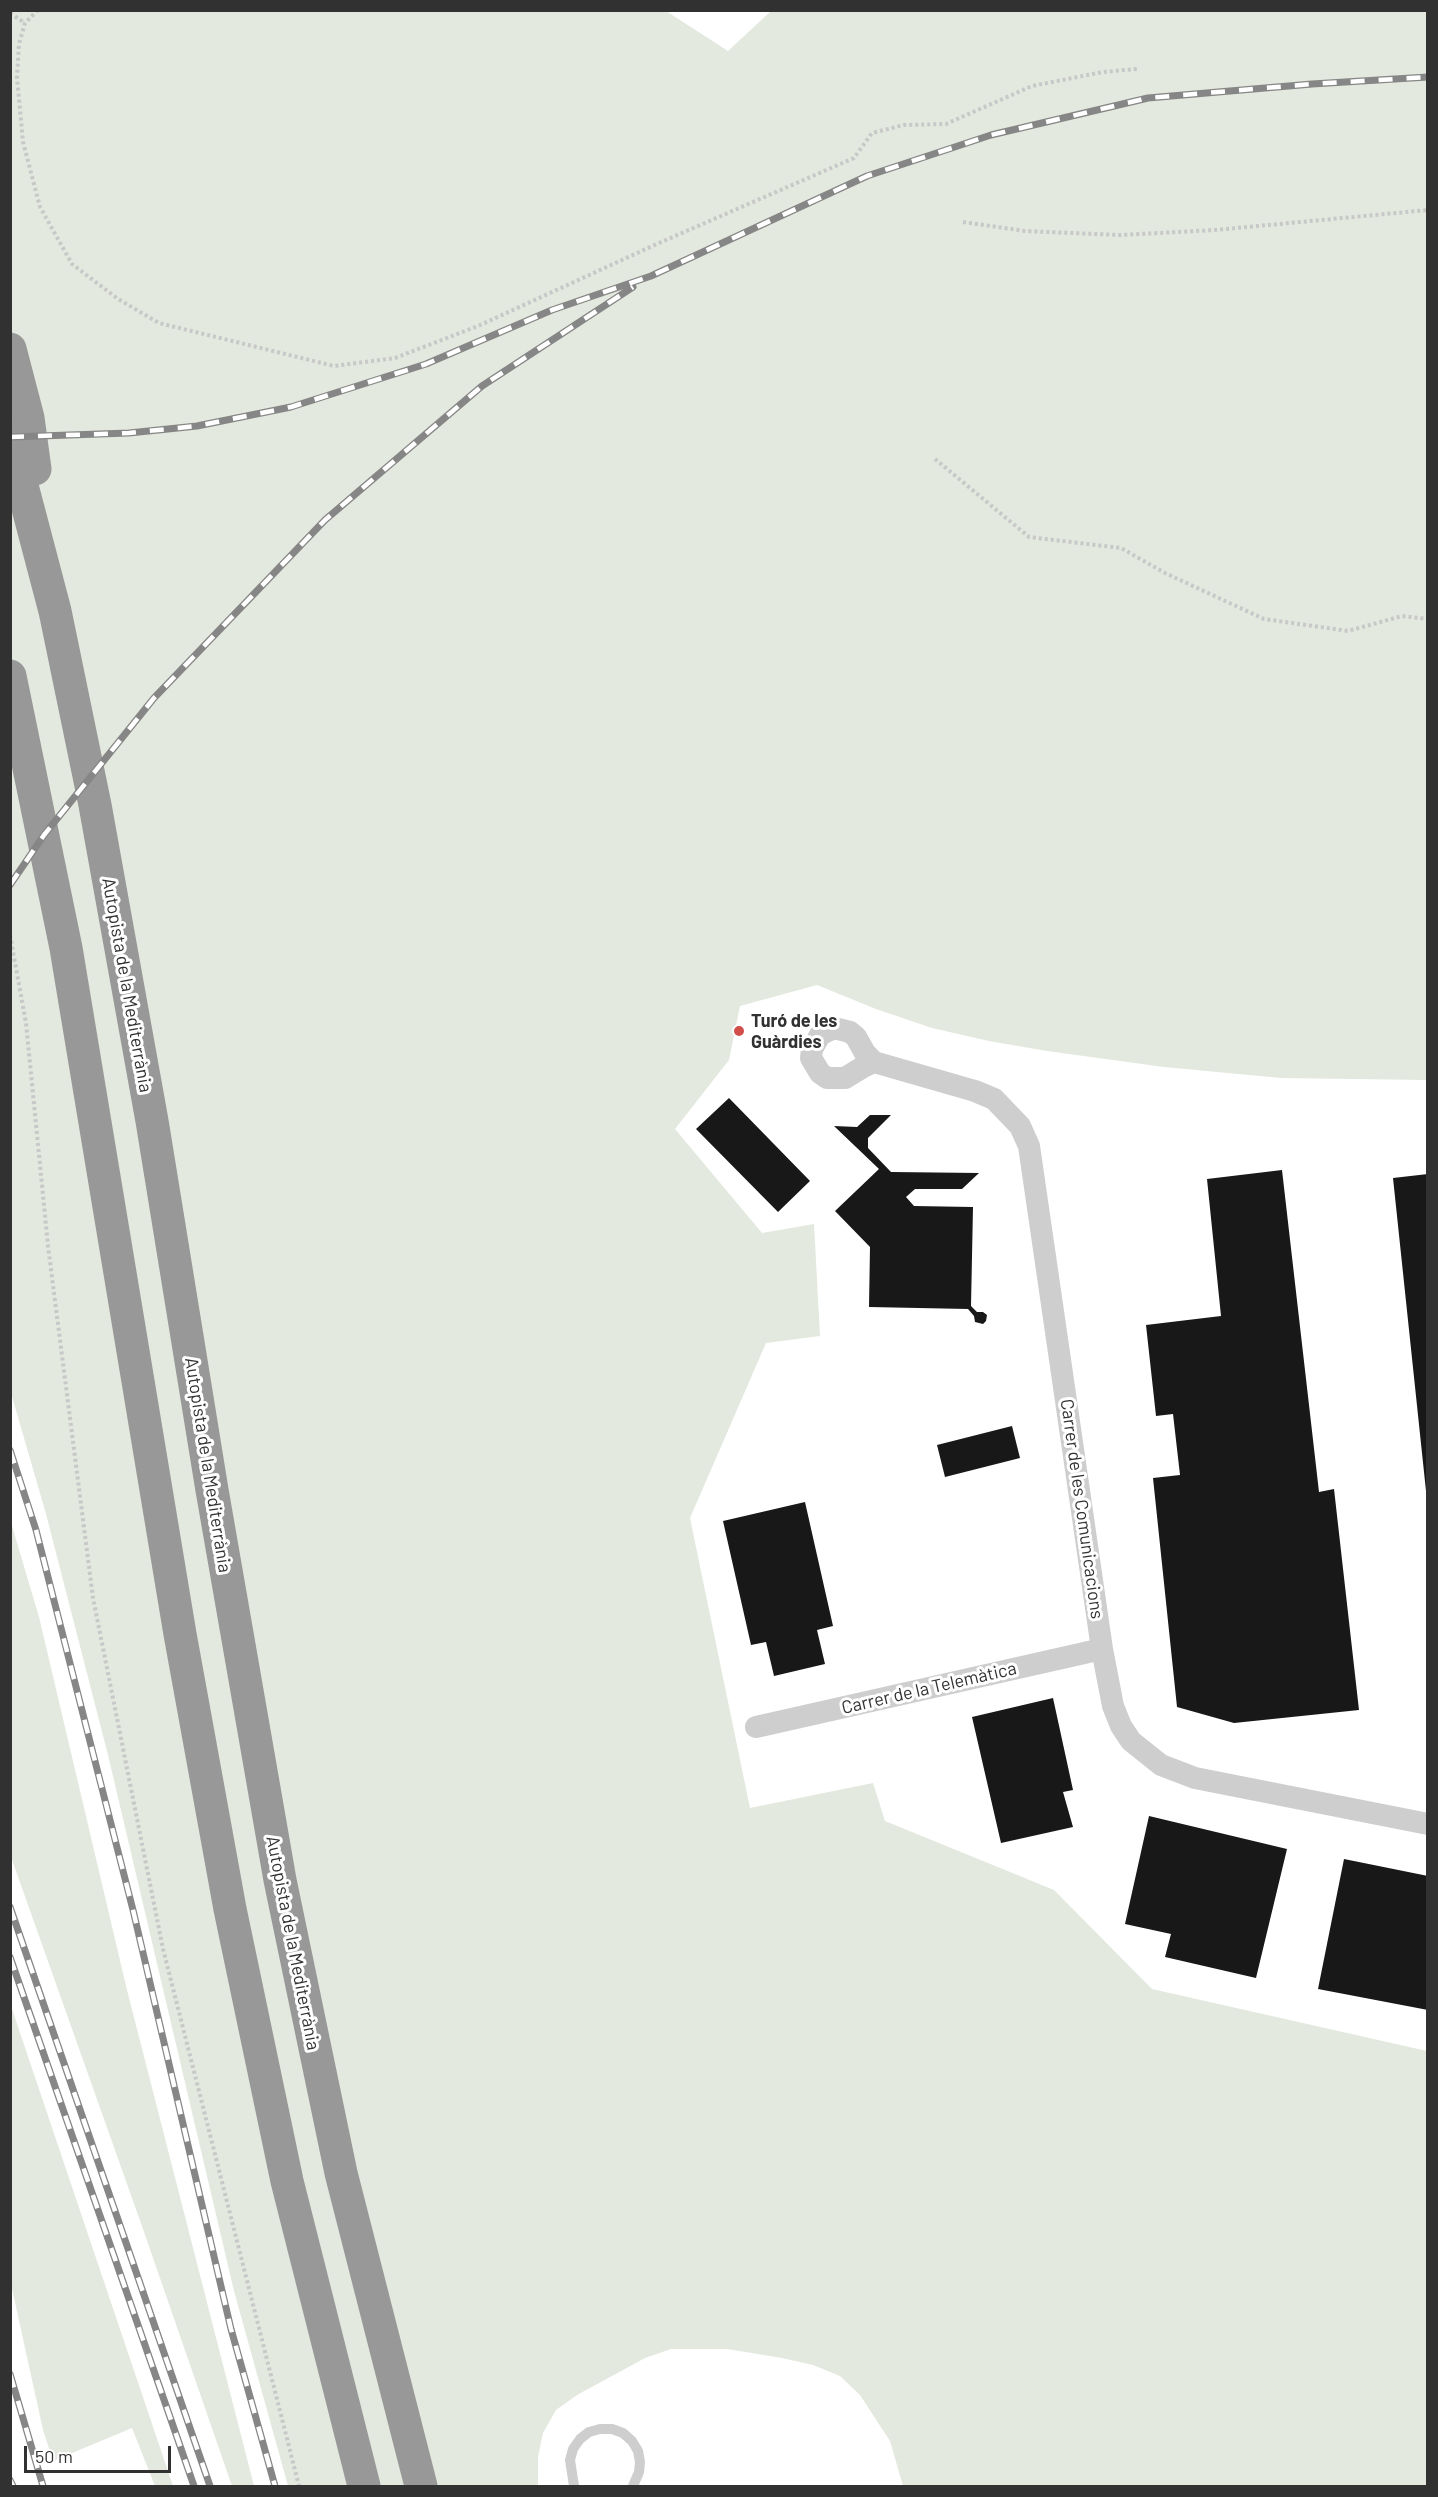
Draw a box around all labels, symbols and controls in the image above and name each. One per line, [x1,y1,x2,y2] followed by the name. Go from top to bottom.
[97,876,157,1094] street label: Autopista de la Mediterrània
[751,1010,837,1052] place label: Turó de les Guàrdies
[732,1024,746,1038] marker: Turó de les Guàrdies
[180,1356,236,1574] street label: Autopista de la Mediterrània
[1056,1398,1108,1620] street label: Carrer de les Comunicacions
[839,1657,1019,1719] street label: Carrer de la Telemàtica
[262,1834,324,2052] street label: Autopista de la Mediterrània
[27,2434,174,2472] scale bar
[35,2445,73,2467] text: 50 m

